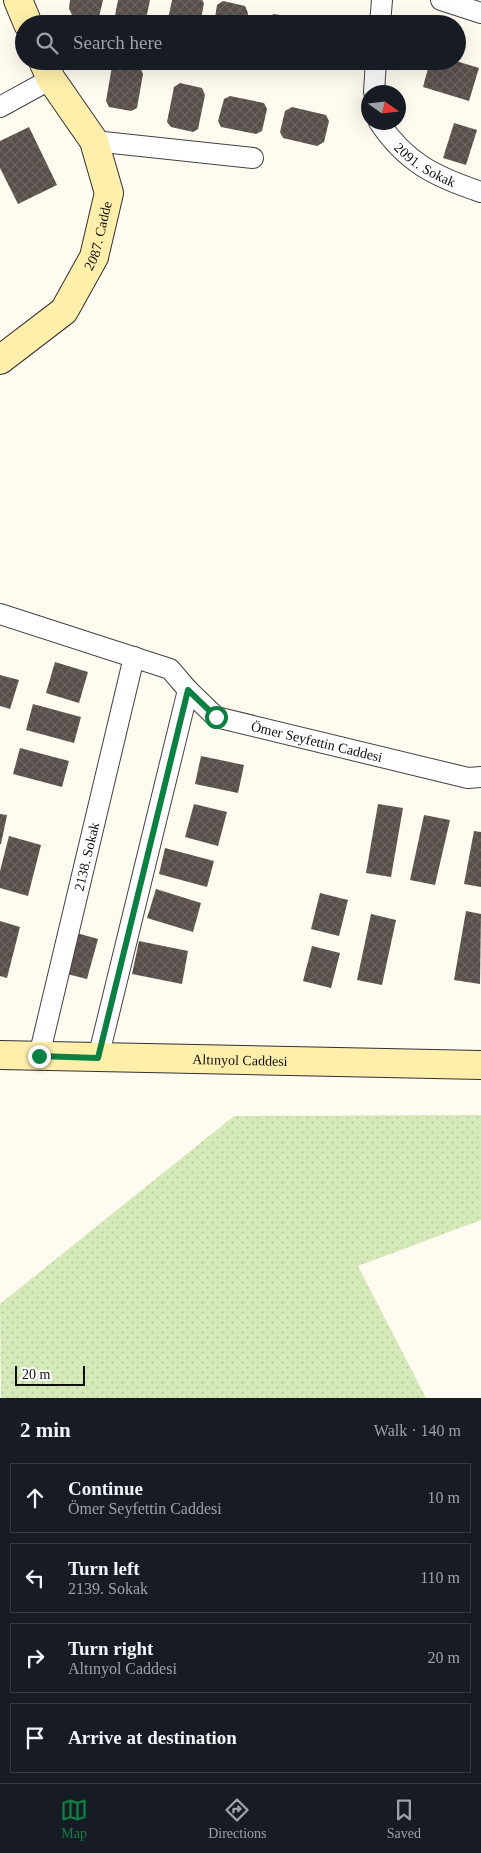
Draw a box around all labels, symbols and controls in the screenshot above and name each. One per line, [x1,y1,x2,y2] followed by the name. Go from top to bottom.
[15,15,466,70] search box
[33,29,61,57] icon: search
[73,32,162,53] text: Search here
[361,85,406,130] north arrow
[391,140,458,190] street label: 2091. Sokak
[81,200,115,273] street label: 2087. Cadde
[205,706,228,729] route start
[250,718,384,765] street label: Ömer Seyfettin Caddesi
[72,821,102,892] street label: 2138. Sokak
[28,1045,51,1068] route end
[192,1052,288,1069] street label: Altınyol Caddesi
[15,1363,85,1386] scale bar
[22,1367,50,1382] text: 20 m
[20,1418,71,1442] text: 2 min
[374,1422,461,1439] text: Walk · 140 m
[68,1478,143,1499] text: Continue
[21,1484,49,1512] icon: ahead
[428,1489,460,1506] text: 10 m
[68,1500,222,1517] text: Ömer Seyfettin Caddesi
[68,1558,140,1579] text: Turn left
[21,1564,49,1592] icon: left
[420,1569,460,1586] text: 110 m
[68,1580,148,1597] text: 2139. Sokak
[68,1638,153,1659] text: Turn right
[21,1644,49,1672] icon: right
[428,1649,460,1666] text: 20 m
[68,1660,177,1677] text: Altınyol Caddesi
[21,1724,49,1752] icon: arrive
[68,1727,237,1748] text: Arrive at destination
[60,1796,88,1842] tab: Map
[208,1796,267,1842] tab: Directions
[387,1796,421,1842] tab: Saved

